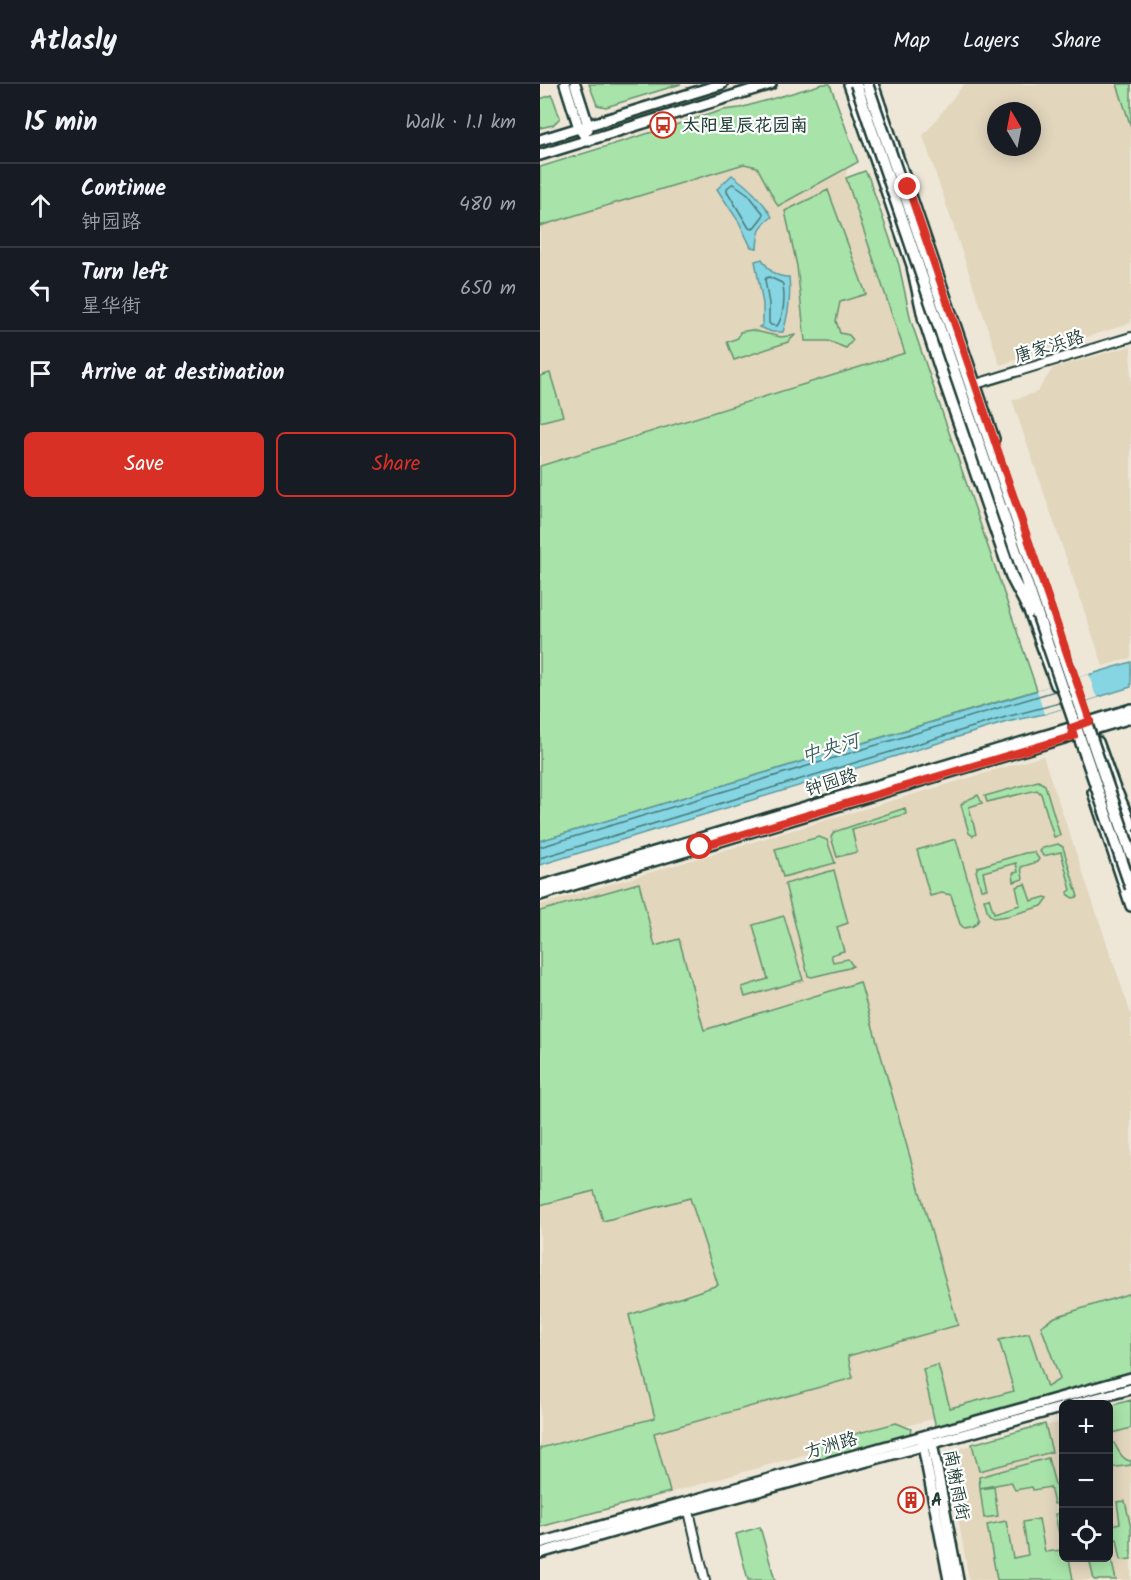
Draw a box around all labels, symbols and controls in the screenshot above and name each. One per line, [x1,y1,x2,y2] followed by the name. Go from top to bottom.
[30,19,117,64] text: Atlasly
[893,25,930,58] text: Map
[963,25,1019,58] text: Layers
[1052,25,1101,58] text: Share
[24,102,97,144] text: 15 min
[987,102,1041,156] north arrow
[405,107,516,139] text: Walk · 1.1 km
[648,110,678,140] bus stop icon: 太阳星辰花园南
[682,112,808,141] place label: 太阳星辰花园南
[81,172,166,207] text: Continue
[894,173,920,199] route end
[24,189,57,222] icon: ahead
[459,189,516,221] text: 480 m
[81,207,141,239] text: 钟园路
[81,256,168,291] text: Turn left
[24,273,57,306] icon: left
[460,273,516,305] text: 650 m
[81,291,141,323] text: 星华街
[1011,323,1088,372] street label: 唐家浜路
[81,356,284,391] text: Arrive at destination
[24,357,57,390] icon: arrive
[24,432,264,497] button: Save
[276,432,516,497] button: Share
[797,725,867,774] water label: 中央河
[801,762,861,805] street label: 钟园路
[686,833,712,859] route start
[1059,1400,1113,1562] map controls
[1059,1400,1113,1454] button: +
[801,1425,861,1468] street label: 方洲路
[934,1447,977,1523] street label: 南榭雨街
[1059,1454,1113,1508] button: −
[896,1485,926,1515] building icon: A
[931,1487,942,1516] place label: A
[1059,1508,1113,1562] button: locate

